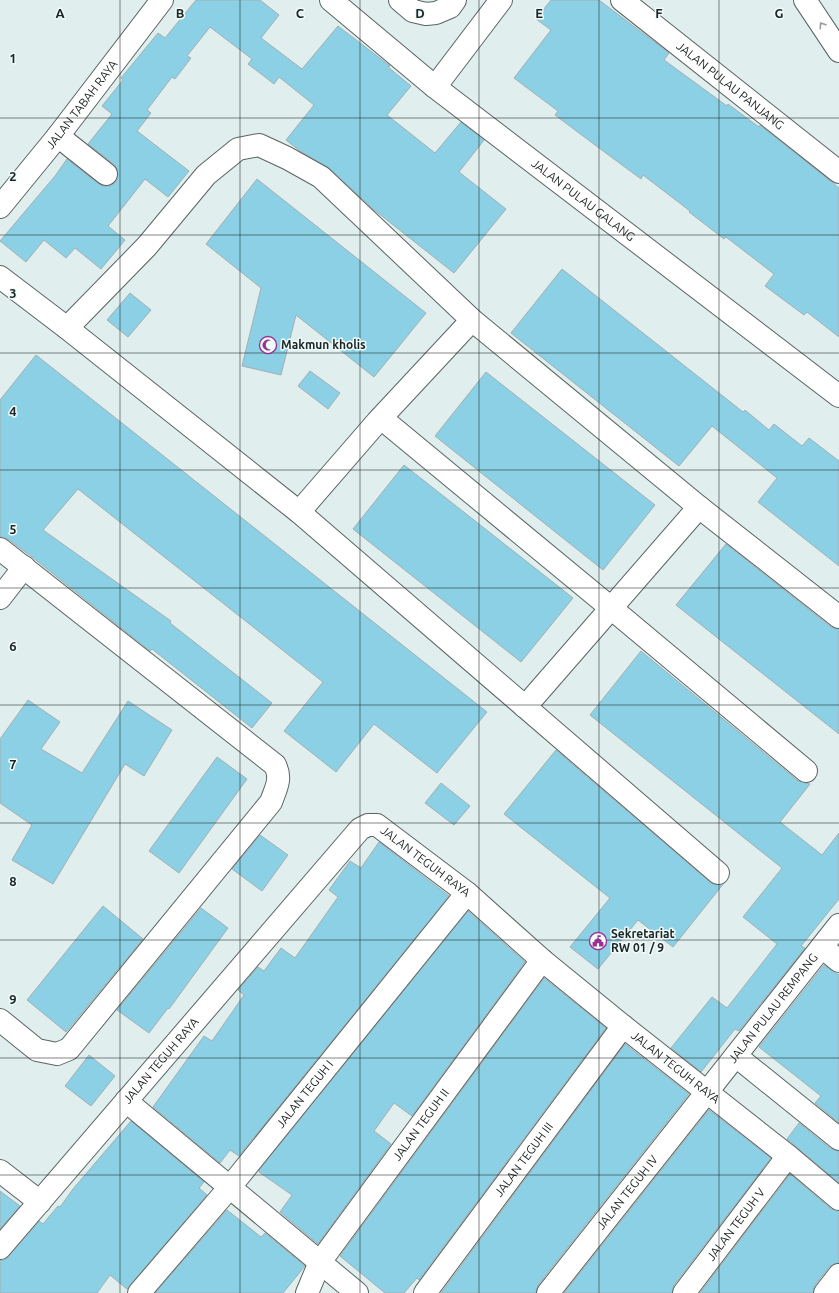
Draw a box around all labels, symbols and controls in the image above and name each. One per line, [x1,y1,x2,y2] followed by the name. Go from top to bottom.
[55,6,65,20] text: A
[176,6,185,20] text: B
[296,6,305,20] text: C
[415,6,425,20] text: D
[535,6,543,20] text: E
[655,6,663,20] text: F
[775,6,784,20] text: G
[819,22,827,29] one-way arrow
[674,39,787,132] street label: JALAN PULAU PANJANG
[9,51,17,65] text: 1
[43,57,120,151] street label: JALAN TABAH RAYA
[529,156,638,243] street label: JALAN PULAU GALANG
[9,169,17,183] text: 2
[9,286,17,300] text: 3
[258,335,278,355] mosque icon: Makmun kholis
[281,338,366,351] place label: Makmun kholis
[9,404,17,418] text: 4
[9,522,17,536] text: 5
[9,639,17,653] text: 6
[9,757,17,771] text: 7
[378,823,473,899] street label: JALAN TEGUH RAYA
[9,874,17,888] text: 8
[611,927,675,954] place label: Sekretariat RW 01 / 9
[588,931,608,951] public building icon: Sekretariat RW 01 / 9
[726,951,820,1065] street label: JALAN PULAU REMPANG
[9,992,17,1006] text: 9
[120,1015,201,1106] street label: JALAN TEGUH RAYA
[629,1028,723,1106] street label: JALAN TEGUH RAYA
[273,1057,336,1130] street label: JALAN TEGUH I
[390,1086,451,1163] street label: JALAN TEGUH II
[492,1120,555,1199] street label: JALAN TEGUH III
[594,1152,660,1232] street label: JALAN TEGUH IV
[704,1185,767,1263] street label: JALAN TEGUH V

